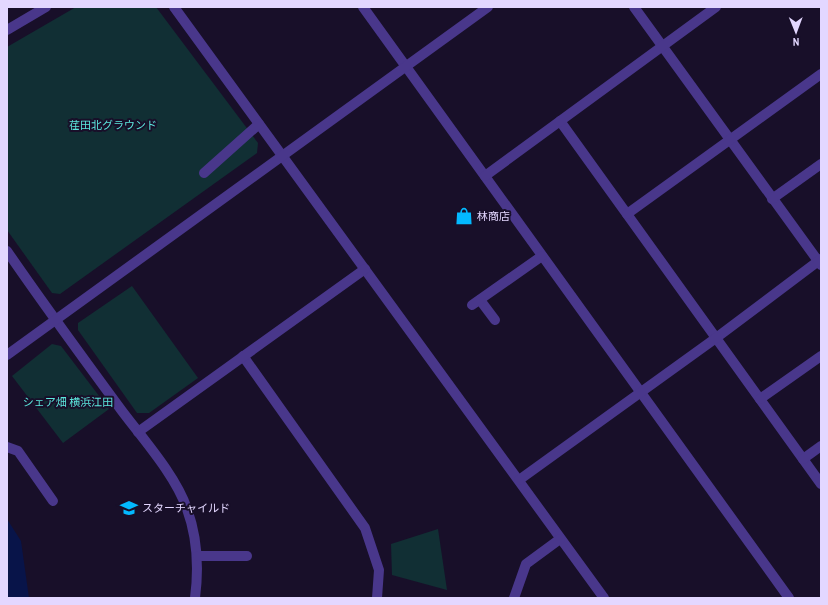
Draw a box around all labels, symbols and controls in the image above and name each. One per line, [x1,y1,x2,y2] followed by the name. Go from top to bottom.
[776,12,816,52] north arrow
[793,35,800,49] text: N
[69,118,157,132] park label: 荏田北グラウンド
[454,206,474,226] shop icon: 林商店
[477,209,510,223] place label: 林商店
[23,395,113,409] park label: シェア畑 横浜江田
[119,498,139,518] school or university icon: スターチャイルド
[142,501,230,515] place label: スターチャイルド

